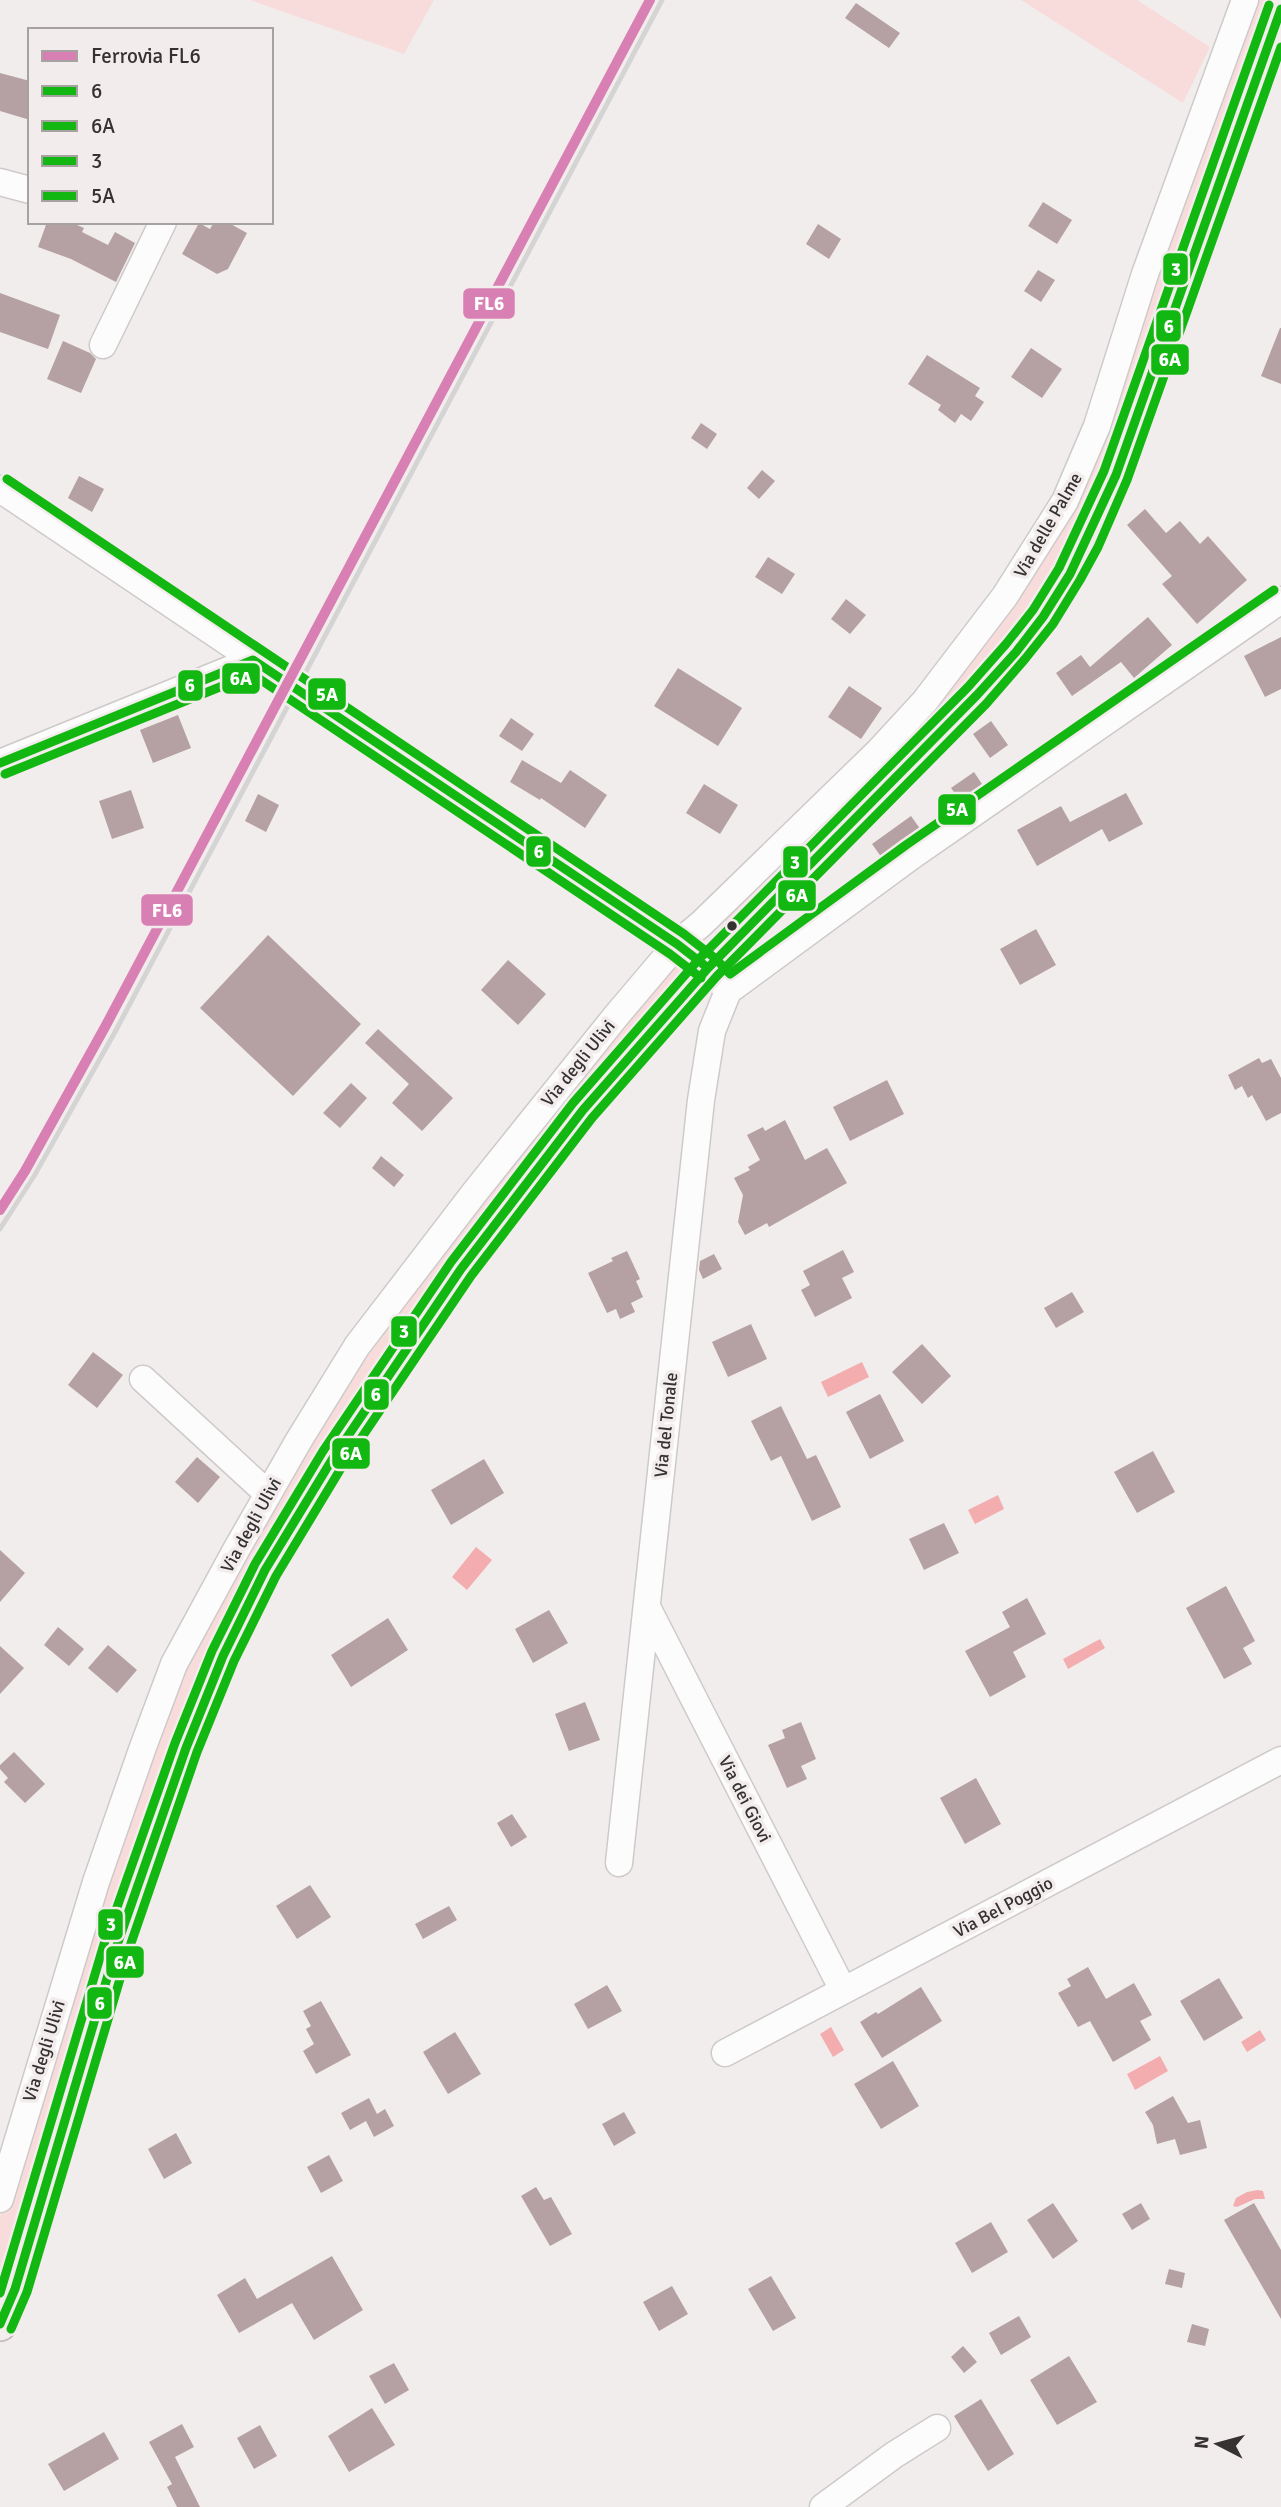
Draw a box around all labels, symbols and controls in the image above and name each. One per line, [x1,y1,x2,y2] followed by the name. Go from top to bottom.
[28,28,273,224] legend
[91,43,201,69] text: Ferrovia FL6
[91,78,102,104] text: 6
[91,113,115,139] text: 6A
[91,148,102,174] text: 3
[91,183,115,209] text: 5A
[1162,252,1189,286] line badge: 3
[1171,258,1181,282] text: 3
[462,287,516,320] line badge: FL6
[474,292,504,316] text: FL6
[1155,309,1182,343] line badge: 6
[1164,315,1174,339] text: 6
[1150,343,1190,376] line badge: 6A
[1159,348,1181,372] text: 6A
[1009,469,1087,581] street label: Via delle Palme
[221,662,261,695] line badge: 6A
[230,667,252,691] text: 6A
[177,669,204,702] line badge: 6
[185,674,195,698] text: 6
[307,677,347,711] line badge: 5A
[316,683,338,707] text: 5A
[937,793,977,826] line badge: 5A
[946,798,968,822] text: 5A
[525,835,552,868] line badge: 6
[534,840,544,864] text: 6
[782,845,809,879] line badge: 3
[790,851,800,875] text: 3
[777,879,817,912] line badge: 6A
[786,884,808,908] text: 6A
[140,893,194,927] line badge: FL6
[152,899,182,923] text: FL6
[725,919,739,933] unlabelled marker
[536,1015,620,1111] street label: Via degli Ulivi
[390,1315,418,1348] line badge: 3
[399,1320,409,1344] text: 3
[650,1371,682,1479] street label: Via del Tonale
[363,1378,390,1411] line badge: 6
[371,1383,381,1407] text: 6
[331,1437,371,1470] line badge: 6A
[340,1442,362,1466] text: 6A
[216,1474,286,1576] street label: Via degli Ulivi
[714,1752,776,1846] street label: Via dei Giovi
[949,1872,1057,1942] street label: Via Bel Poggio
[97,1908,124,1941] line badge: 3
[106,1913,116,1937] text: 3
[105,1945,145,1979] line badge: 6A
[114,1951,136,1975] text: 6A
[86,1986,113,2020] line badge: 6
[95,1992,105,2016] text: 6
[18,1997,70,2105] street label: Via degli Ulivi
[1183,2409,1253,2479] north arrow
[1189,2435,1215,2450] text: N

